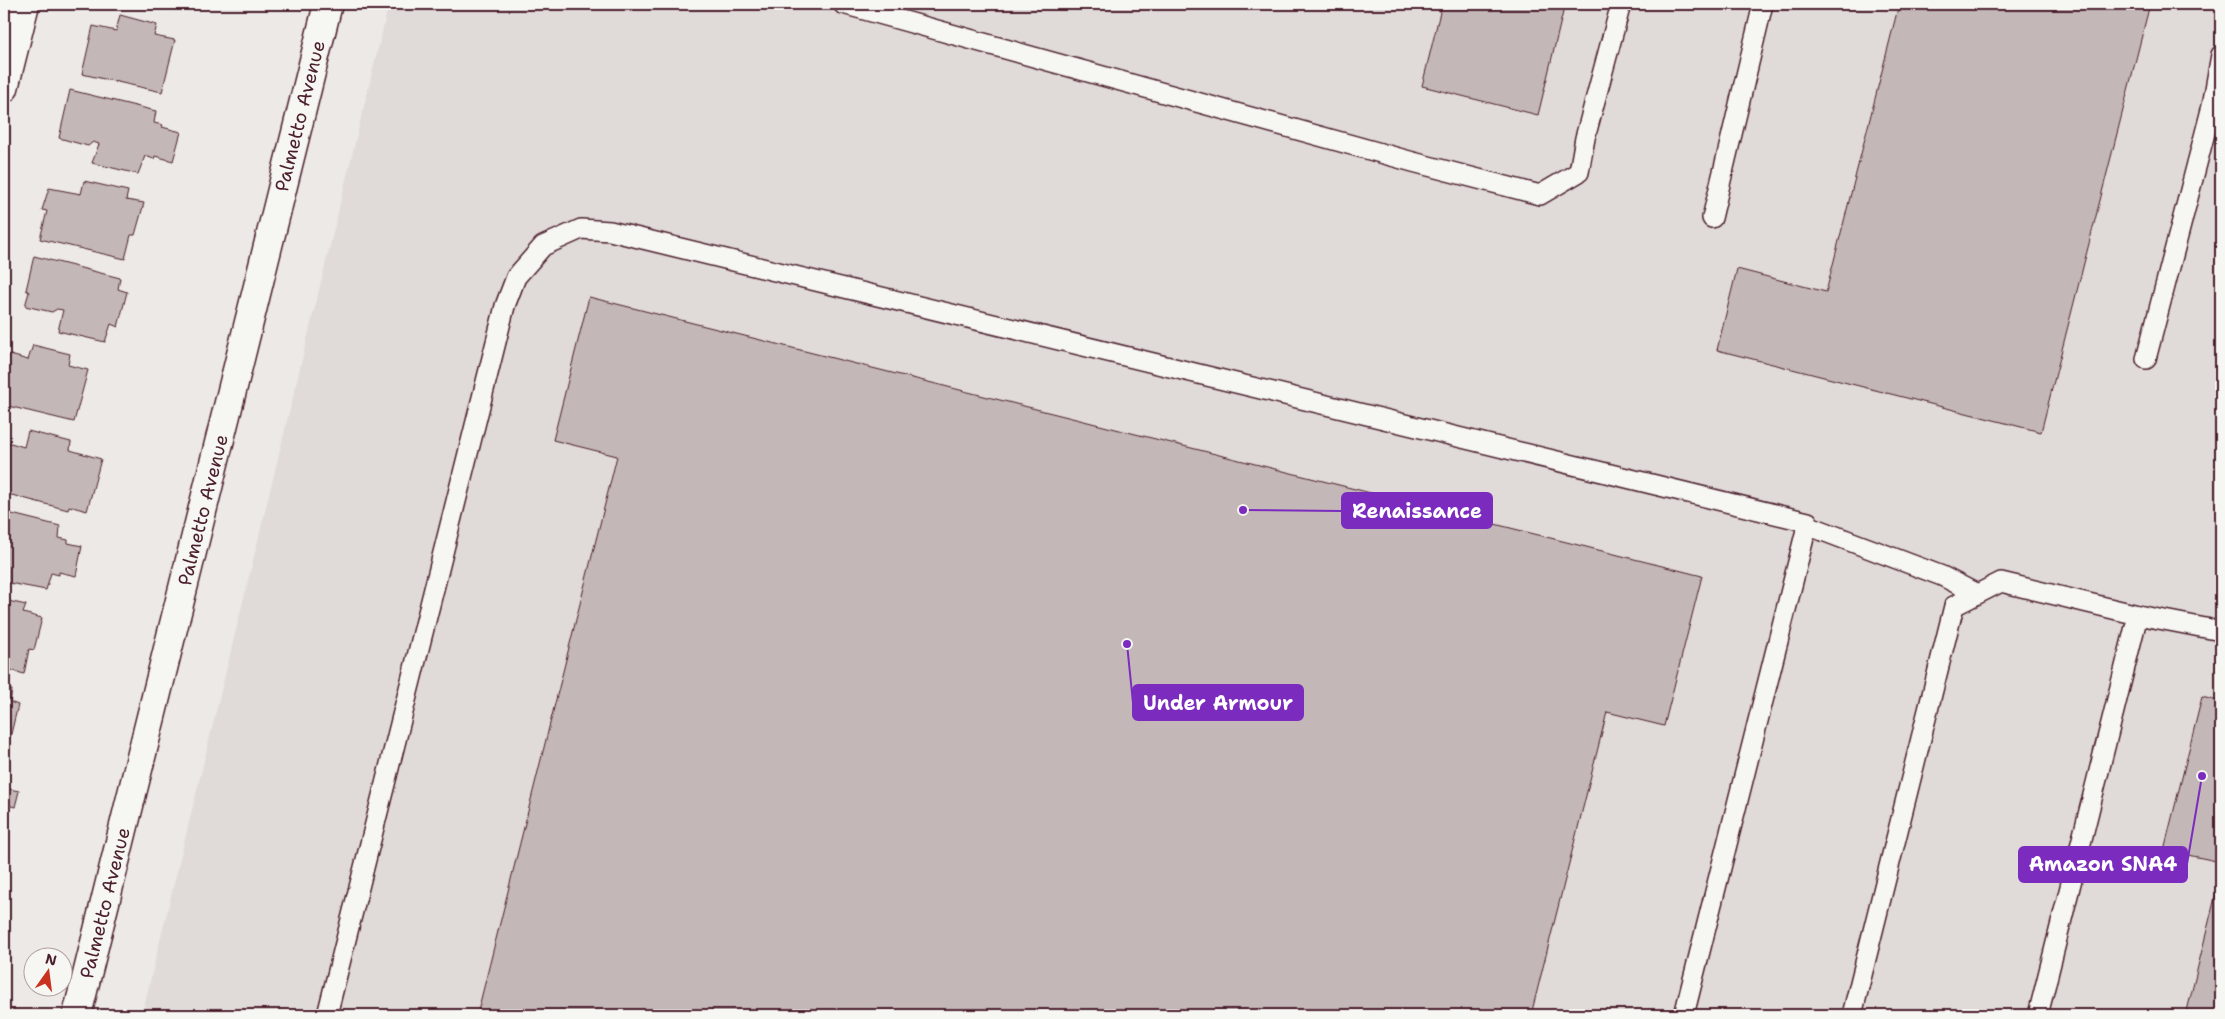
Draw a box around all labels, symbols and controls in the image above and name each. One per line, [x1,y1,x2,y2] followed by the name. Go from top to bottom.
[269,38,331,194] street label: Palmetto Avenue
[172,432,234,588] street label: Palmetto Avenue
[1342,493,1492,528] callout: Renaissance
[1352,498,1482,524] text: Renaissance
[1133,685,1303,720] callout: Under Armour
[1143,690,1293,716] text: Under Armour
[74,825,136,981] street label: Palmetto Avenue
[2019,847,2187,882] callout: Amazon SNA4
[2029,851,2177,877] text: Amazon SNA4
[22,946,72,996] north arrow
[44,949,59,969] text: N

